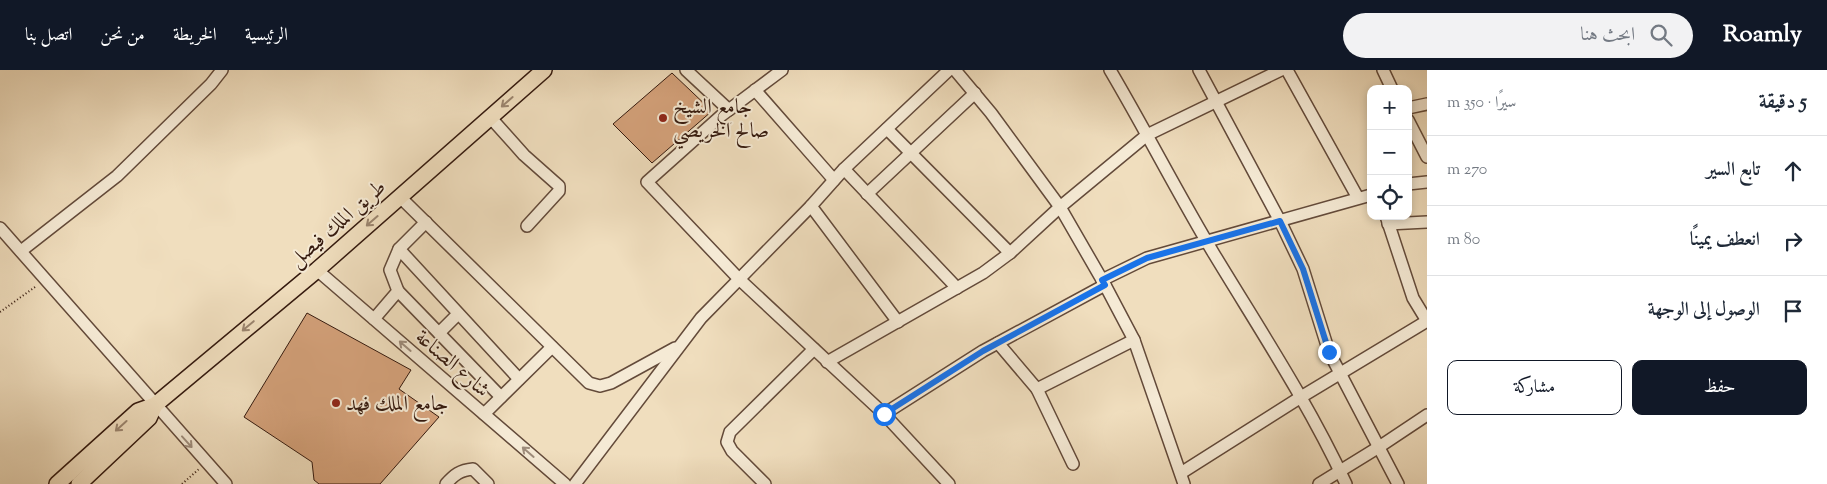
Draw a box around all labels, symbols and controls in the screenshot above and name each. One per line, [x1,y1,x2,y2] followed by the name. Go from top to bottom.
[1343,13,1693,58] search box
[1723,18,1802,52] text: Roamly
[1647,21,1675,49] icon: search
[1580,22,1635,49] text: ابحث هنا
[25,23,72,49] text: اتصل بنا
[100,23,145,49] text: من نحن
[173,23,217,49] text: الخريطة
[245,23,288,49] text: الرئيسية
[1367,85,1412,220] map controls
[1367,85,1412,130] button: +
[1759,88,1807,118] text: 5 دقيقة
[1447,92,1516,115] text: سيرًا · 350 m
[673,93,769,150] place label: جامع الشيخ صالح الخريصي
[501,96,514,107] one-way arrow
[657,112,669,124] marker: جامع الشيخ صالح الخريصي
[1367,130,1412,175] button: −
[1706,157,1760,184] text: تابع السير
[1779,157,1807,185] icon: ahead
[1447,159,1487,182] text: 270 m
[283,174,394,275] street label: طريق الملك فيصل
[1367,175,1412,220] button: locate
[365,215,378,227] one-way arrow
[1690,227,1760,254] text: انعطف يمينًا
[1779,227,1807,255] icon: right
[1447,229,1480,252] text: 80 m
[1648,297,1760,324] text: الوصول إلى الوجهة
[1779,297,1807,325] icon: arrive
[242,321,255,332] one-way arrow
[407,324,496,406] street label: شارع الصناعة
[399,341,412,352] one-way arrow
[1318,341,1341,364] route end
[1447,360,1622,415] button: مشاركة
[1632,360,1807,415] button: حفظ
[346,390,449,422] place label: جامع الملك فهد
[330,397,342,409] marker: جامع الملك فهد
[873,403,896,426] route start
[115,420,128,432] one-way arrow
[181,435,193,448] one-way arrow
[522,447,535,458] one-way arrow

